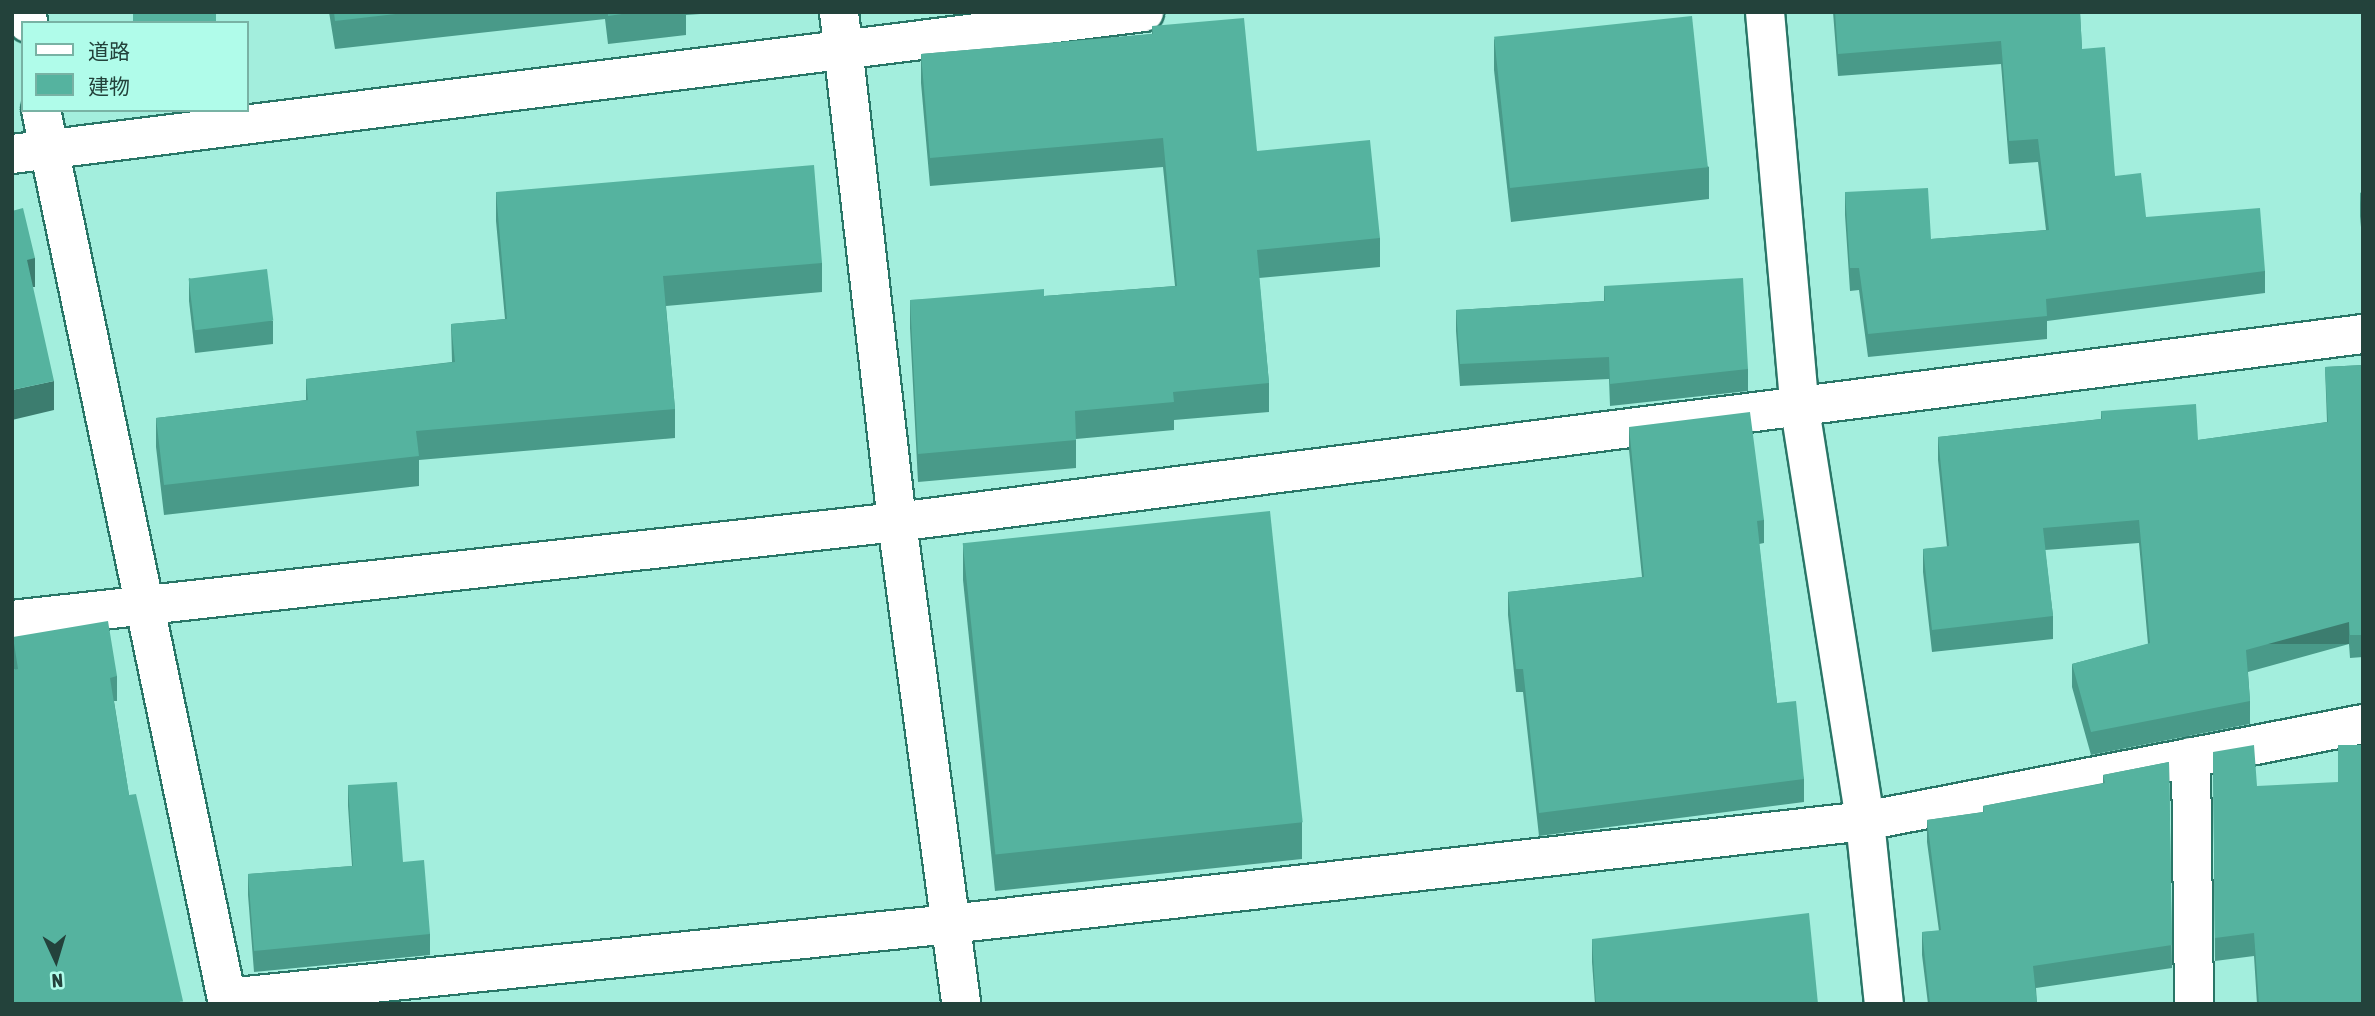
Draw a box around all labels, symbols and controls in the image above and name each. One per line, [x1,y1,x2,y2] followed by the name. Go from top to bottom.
[21,21,248,112] legend
[88,39,130,63] text: 道路
[88,74,130,98] text: 建物
[21,925,91,995] north arrow
[51,970,64,992] text: N

